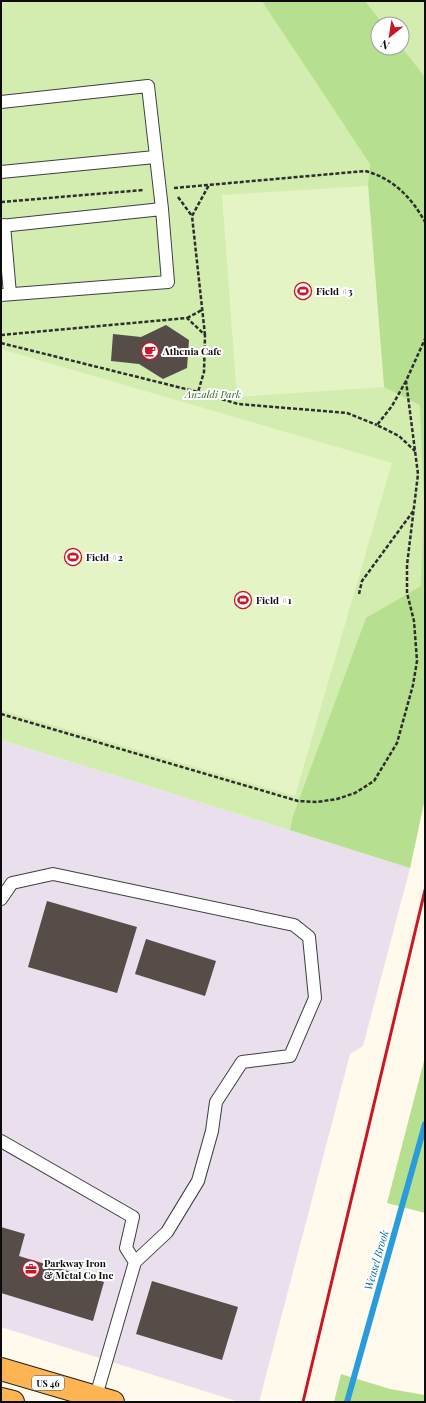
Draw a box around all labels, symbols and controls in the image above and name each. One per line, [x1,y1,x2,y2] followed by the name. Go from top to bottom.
[370,16,410,56] north arrow
[378,37,392,54] text: N
[293,281,313,301] sports icon: Field #3
[316,284,353,298] place label: Field #3
[140,341,160,361] cafe icon: Athenia Cafe
[162,344,222,358] place label: Athenia Cafe
[184,387,241,401] park label: Anzaldi Park
[63,547,83,567] sports icon: Field #2
[86,550,123,564] place label: Field #2
[233,590,253,610] sports icon: Field #1
[256,593,292,607] place label: Field #1
[360,1228,392,1292] water label: Weasel Brook
[44,1256,113,1282] place label: Parkway Iron & Metal Co Inc
[21,1259,41,1279] office icon: Parkway Iron & Metal Co Inc
[32,1376,64,1390] road number: US 46

